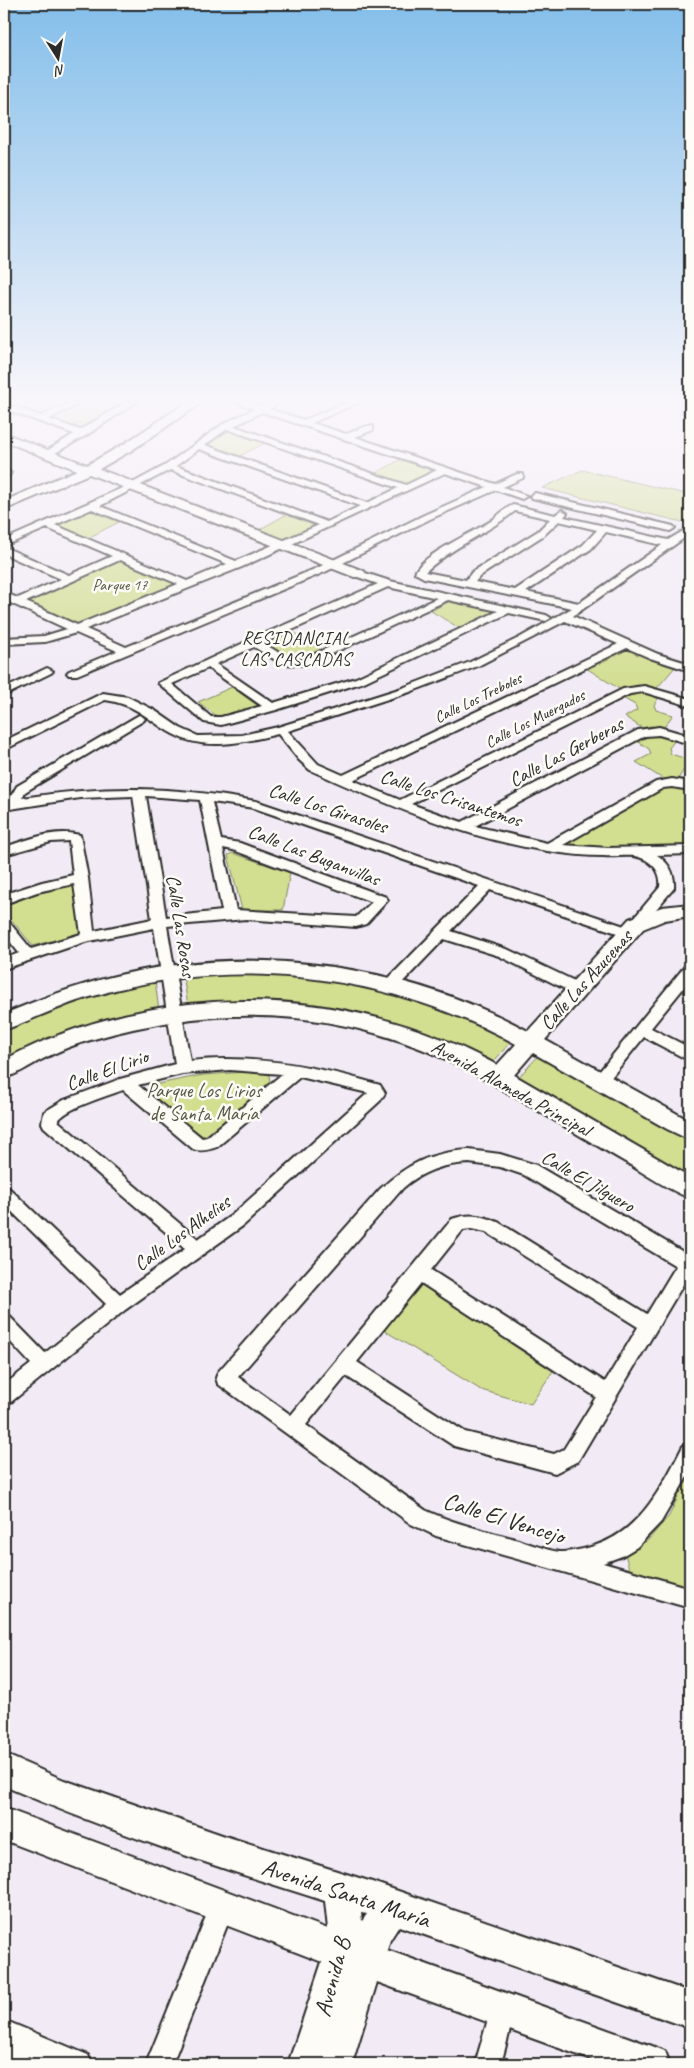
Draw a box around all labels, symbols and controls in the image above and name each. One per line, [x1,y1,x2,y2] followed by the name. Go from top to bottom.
[32,32,82,82] north arrow
[52,61,66,80] text: N
[93,575,148,595] park label: Parque 17
[240,627,354,670] district label: RESIDANCIAL LAS CASCADAS
[431,668,526,728] street label: Calle Los Treboles
[482,685,589,753] street label: Calle Los Muergados
[505,710,629,793] street label: Calle Las Gerberas
[377,763,527,833] street label: Calle Los Crisantemos
[266,777,392,840] street label: Calle Los Girasoles
[245,818,385,892] street label: Calle Las Buganvillas
[161,873,202,981] street label: Calle Las Rosas
[534,923,639,1035] street label: Calle Las Azucenas
[427,1034,598,1144] street label: Avenida Alameda Principal
[63,1043,153,1096] street label: Calle El Lirio
[146,1078,264,1126] park label: Parque Los Lirios de Santa María
[537,1144,640,1218] street label: Calle El Jilguero
[129,1188,237,1276] street label: Calle Los Alhelies
[440,1485,571,1551] street label: Calle El Vencejo
[258,1852,435,1935] street label: Avenida Santa María
[307,1933,357,2020] street label: Avenida B

